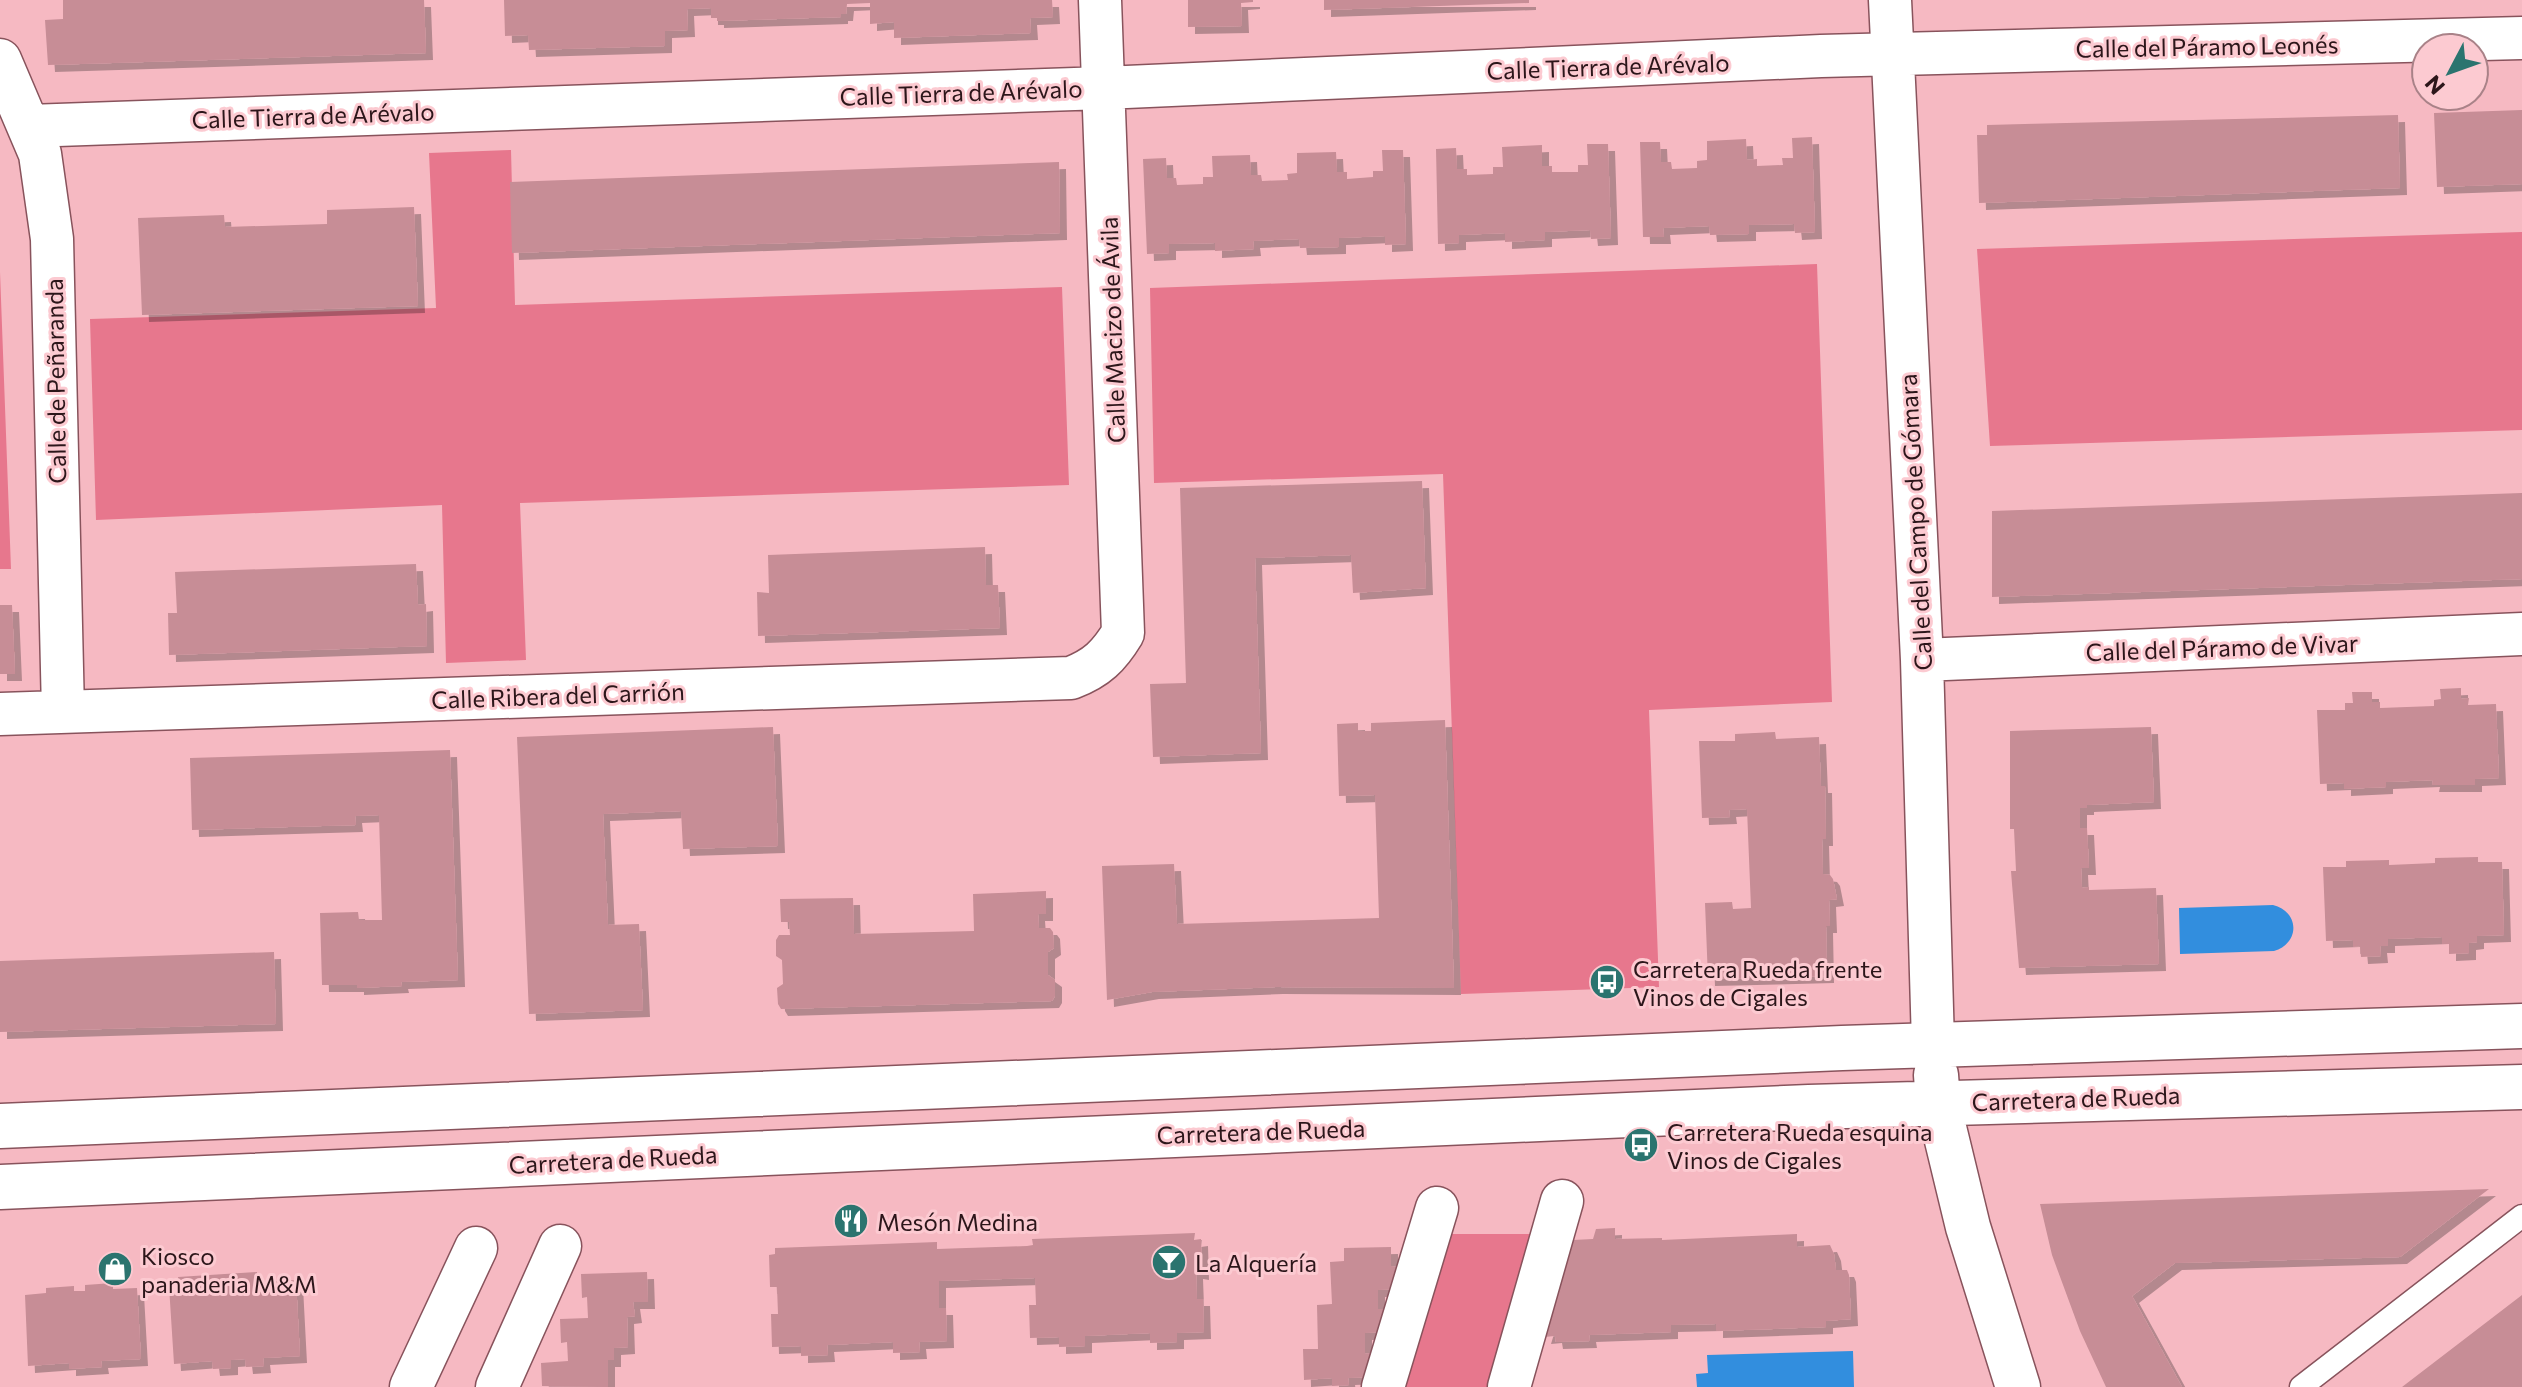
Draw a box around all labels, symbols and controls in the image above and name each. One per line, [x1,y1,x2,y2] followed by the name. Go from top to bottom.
[2075,29,2339,63] street label: Calle del Páramo Leonés
[2410,32,2490,112] north arrow
[1486,47,1730,85] street label: Calle Tierra de Arévalo
[2419,70,2450,101] text: N
[839,73,1083,111] street label: Calle Tierra de Arévalo
[191,96,435,134] street label: Calle Tierra de Arévalo
[1094,216,1130,444] street label: Calle Macizo de Ávila
[39,278,71,484] street label: Calle de Peñaranda
[1893,373,1937,671] street label: Calle del Campo de Gómara
[2085,628,2359,666] street label: Calle del Páramo de Vivar
[431,676,685,714] street label: Calle Ribera del Carrión
[1633,954,1882,1011] place label: Carretera Rueda frente Vinos de Cigales
[1588,963,1626,1001] bus stop icon: Carretera Rueda frente Vinos de Cigales
[1971,1080,2181,1116] street label: Carretera de Rueda
[1156,1113,1366,1149] street label: Carretera de Rueda
[1667,1117,1933,1174] place label: Carretera Rueda esquina Vinos de Cigales
[1622,1126,1660,1164] bus stop icon: Carretera Rueda esquina Vinos de Cigales
[508,1139,718,1179] street label: Carretera de Rueda
[832,1202,870,1240] restaurant icon: Mesón Medina
[877,1207,1038,1236] place label: Mesón Medina
[141,1241,317,1298] place label: Kiosco panaderia M&M
[1150,1243,1188,1281] bar icon: La Alquería
[1195,1248,1317,1277] place label: La Alquería
[96,1250,134,1288] shop icon: Kiosco panaderia M&M

